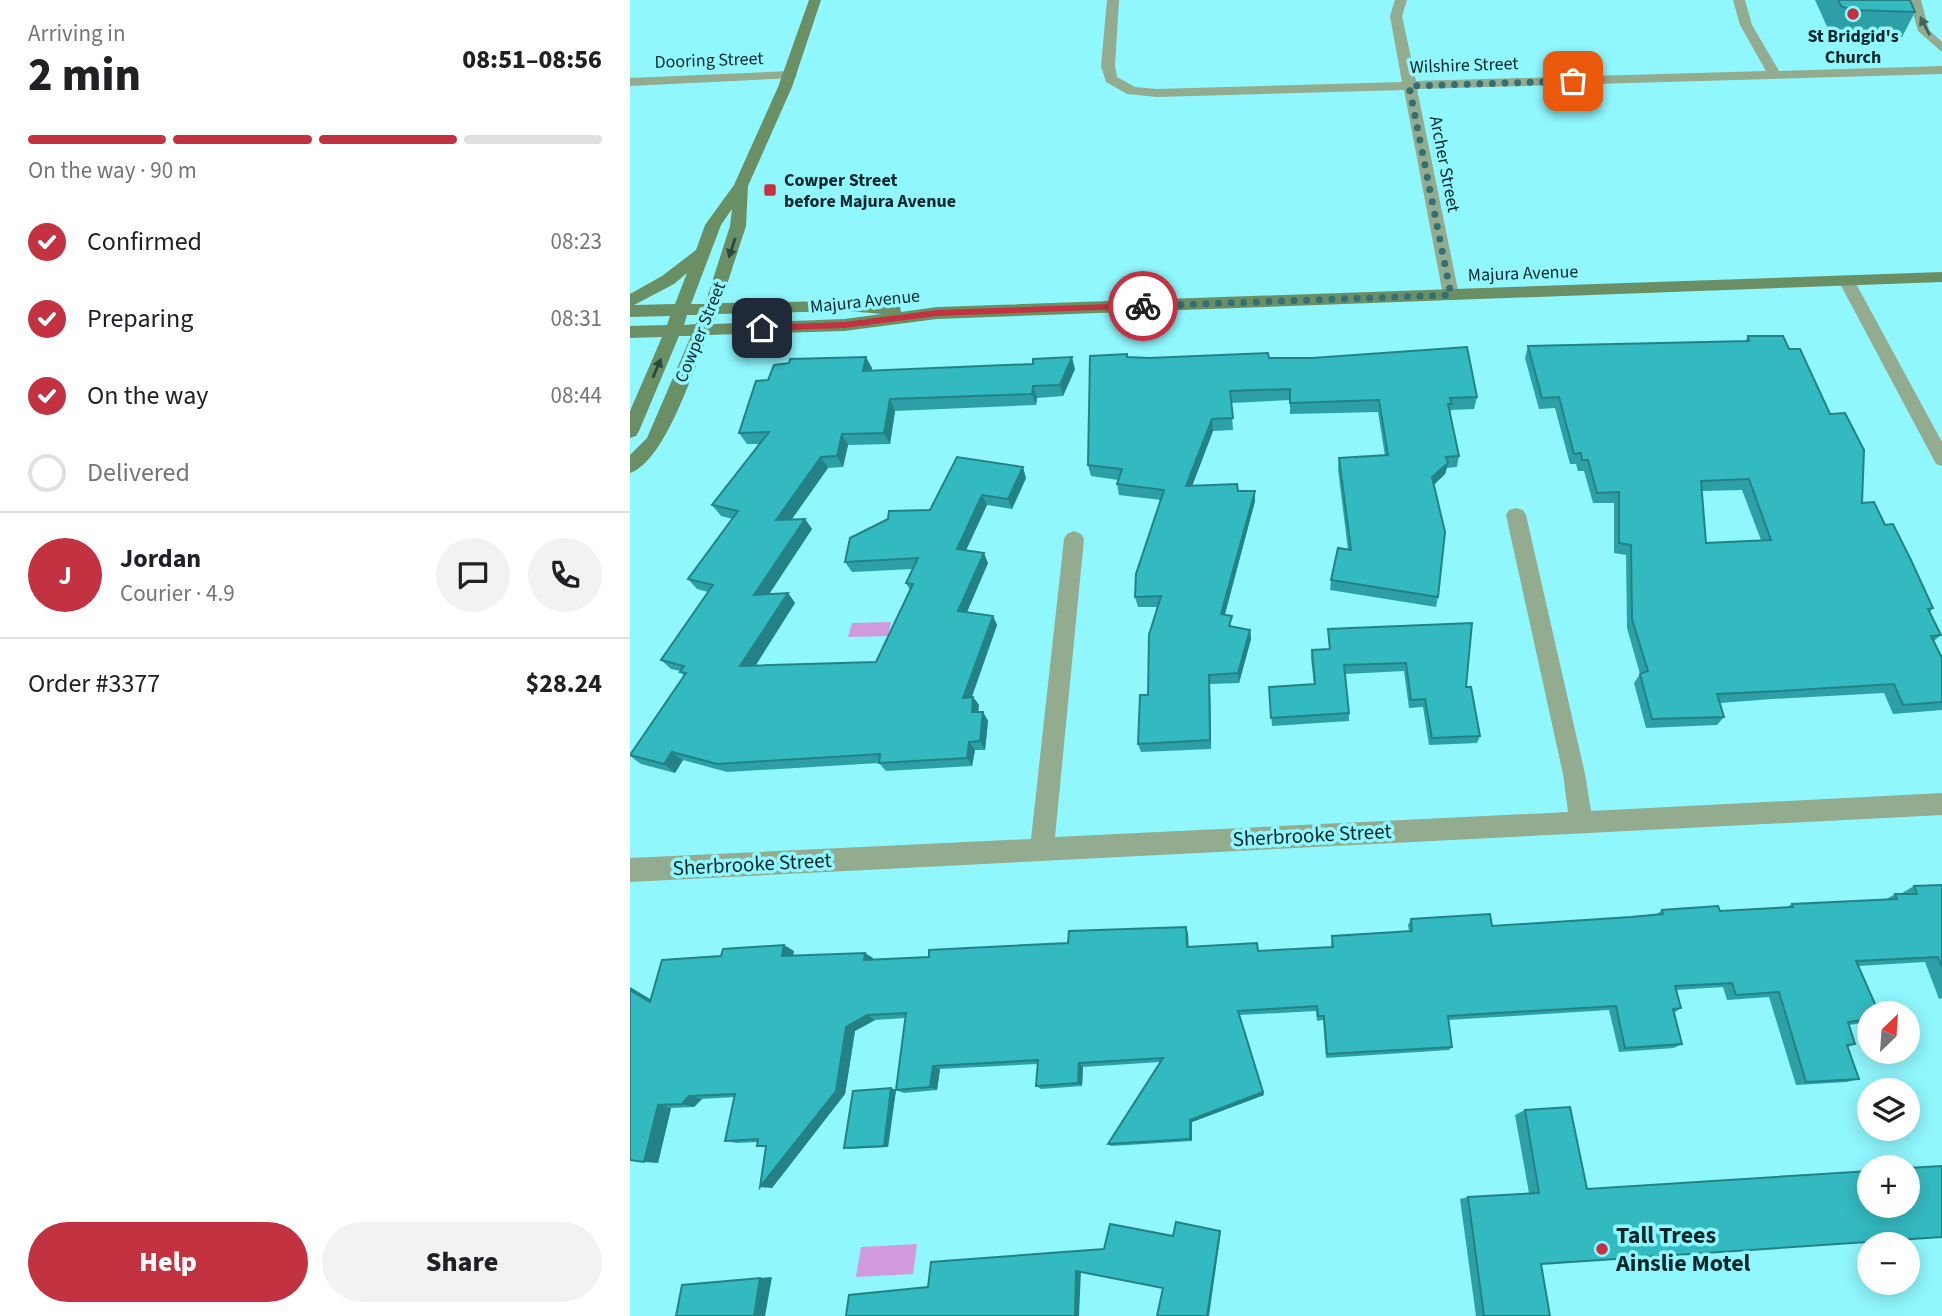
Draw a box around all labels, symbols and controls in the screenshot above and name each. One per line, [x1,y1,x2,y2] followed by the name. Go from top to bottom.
[1845,6,1861,22] marker: St Bridgid's Church
[1919,16,1931,36] one-way arrow
[28,17,126,50] text: Arriving in
[1807,24,1899,70] place label: St Bridgid's Church
[462,41,602,78] text: 08:51–08:56
[28,43,141,108] text: 2 min
[654,46,764,75] street label: Dooring Street
[1409,51,1519,80] street label: Wilshire Street
[1543,51,1603,111] pin
[1554,62,1592,100] icon: bag
[1423,114,1466,214] street label: Archer Street
[28,154,197,187] text: On the way · 90 m
[784,168,956,214] place label: Cowper Street before Majura Avenue
[762,182,778,198] marker: Cowper Street before Majura Avenue
[28,223,66,261] icon: check
[87,223,202,260] text: Confirmed
[551,225,602,258] text: 08:23
[726,237,736,258] one-way arrow
[1467,259,1579,288] street label: Majura Avenue
[1108,271,1178,341] courier
[669,278,732,386] street label: Cowper Street
[809,283,921,320] street label: Majura Avenue
[1124,287,1162,325] icon: bike
[732,298,792,358] pin
[28,300,66,338] icon: check
[87,300,193,337] text: Preparing
[551,302,602,335] text: 08:31
[743,309,781,347] icon: home
[652,358,663,379] one-way arrow
[28,377,66,415] icon: check
[87,377,208,414] text: On the way
[551,379,602,412] text: 08:44
[87,454,190,491] text: Delivered
[436,538,510,612] button: chat
[528,538,602,612] button: phone
[120,540,201,577] text: Jordan
[58,557,72,594] text: J
[120,577,235,610] text: Courier · 4.9
[28,665,160,702] text: Order #3377
[526,665,602,702] text: $28.24
[1232,816,1392,854] street label: Sherbrooke Street
[672,845,832,883] street label: Sherbrooke Street
[1857,1001,1920,1064] north arrow
[1857,1001,1920,1295] map controls
[1857,1078,1920,1141] button: layers
[1857,1155,1920,1218] button: +
[1615,1218,1751,1281] place label: Tall Trees Ainslie Motel
[28,1222,308,1302] button: Help
[322,1222,602,1302] button: Share
[1857,1232,1920,1295] button: −
[1594,1241,1610,1257] marker: Tall Trees Ainslie Motel

